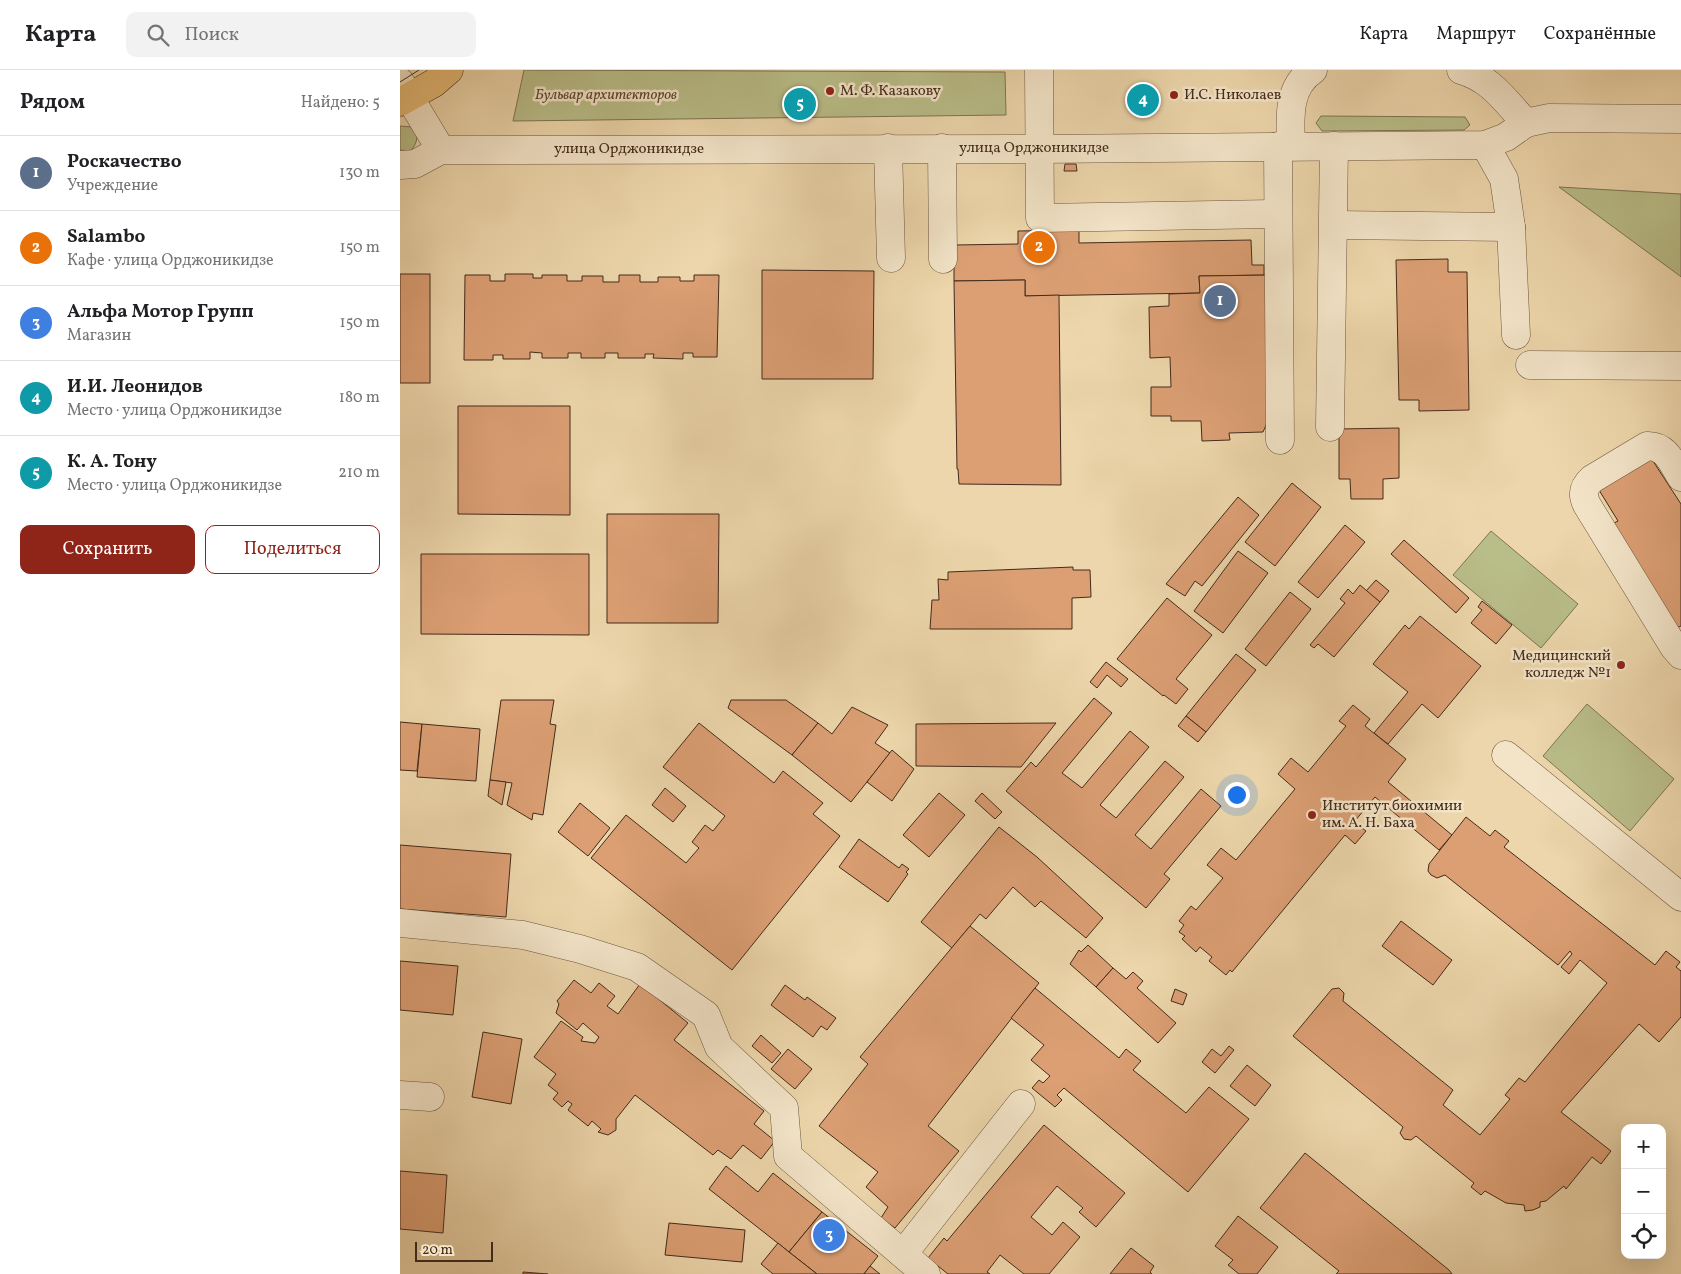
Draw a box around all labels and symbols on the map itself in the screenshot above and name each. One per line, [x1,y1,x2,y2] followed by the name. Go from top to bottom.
[840,81,941,102] place label: М. Ф. Казакову
[1127,81,1159,119] pin: 4
[535,85,677,106] park label: Бульвар архитекторов
[784,85,816,123] pin: 5
[824,85,836,97] marker: М. Ф. Казакову
[1184,85,1281,106] place label: И.С. Николаев
[1168,89,1180,101] marker: И.С. Николаев
[959,138,1109,159] street label: улица Орджоникидзе
[554,139,704,160] street label: улица Орджоникидзе
[1023,228,1055,266] pin: 2
[1204,282,1236,320] pin: 1
[1512,646,1611,684] place label: Медицинский колледж №1
[1615,659,1627,671] marker: Медицинский колледж №1
[1224,782,1250,808] your location
[1322,796,1462,834] place label: Институт биохимии им. А. Н. Баха
[1306,809,1318,821] marker: Институт биохимии им. А. Н. Баха
[813,1216,845,1254] pin: 3
[415,1239,492,1262] scale bar

